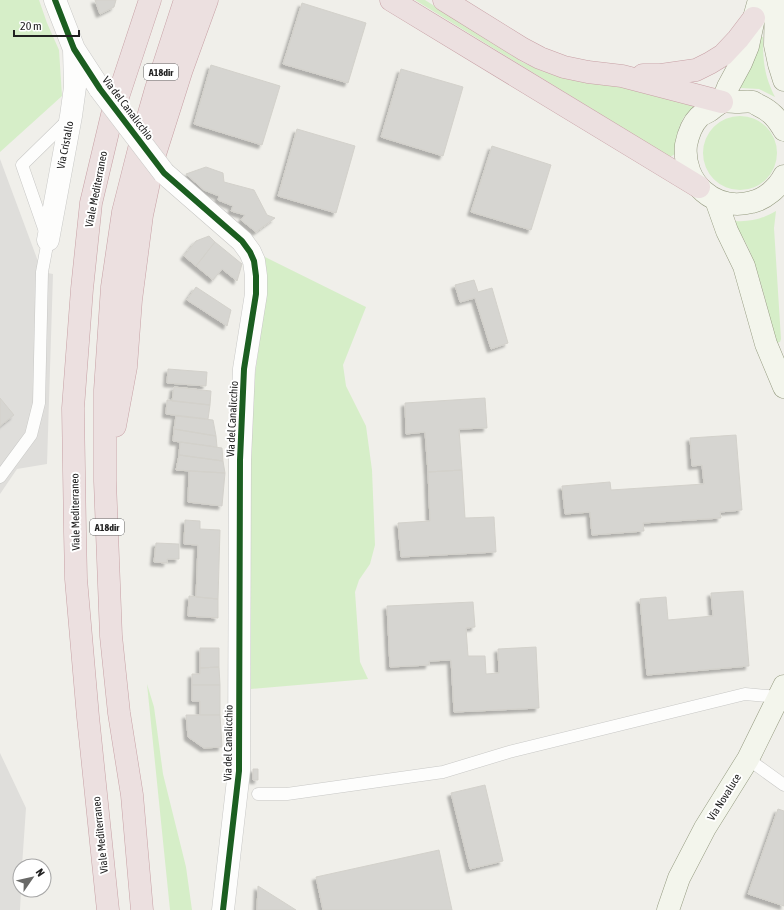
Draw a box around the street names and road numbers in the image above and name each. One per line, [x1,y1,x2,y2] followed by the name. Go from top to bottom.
[144,64,178,80] road number: A18dir
[100,74,156,142] street label: Via del Canalicchio
[54,120,76,170] street label: Via Cristallo
[83,150,109,228] street label: Viale Mediterraneo
[224,381,240,457] street label: Via del Canalicchio
[68,473,82,551] street label: Viale Mediterraneo
[90,519,124,535] road number: A18dir
[221,705,235,781] street label: Via del Canalicchio
[705,771,743,823] street label: Via Novaluce
[90,796,110,874] street label: Viale Mediterraneo

